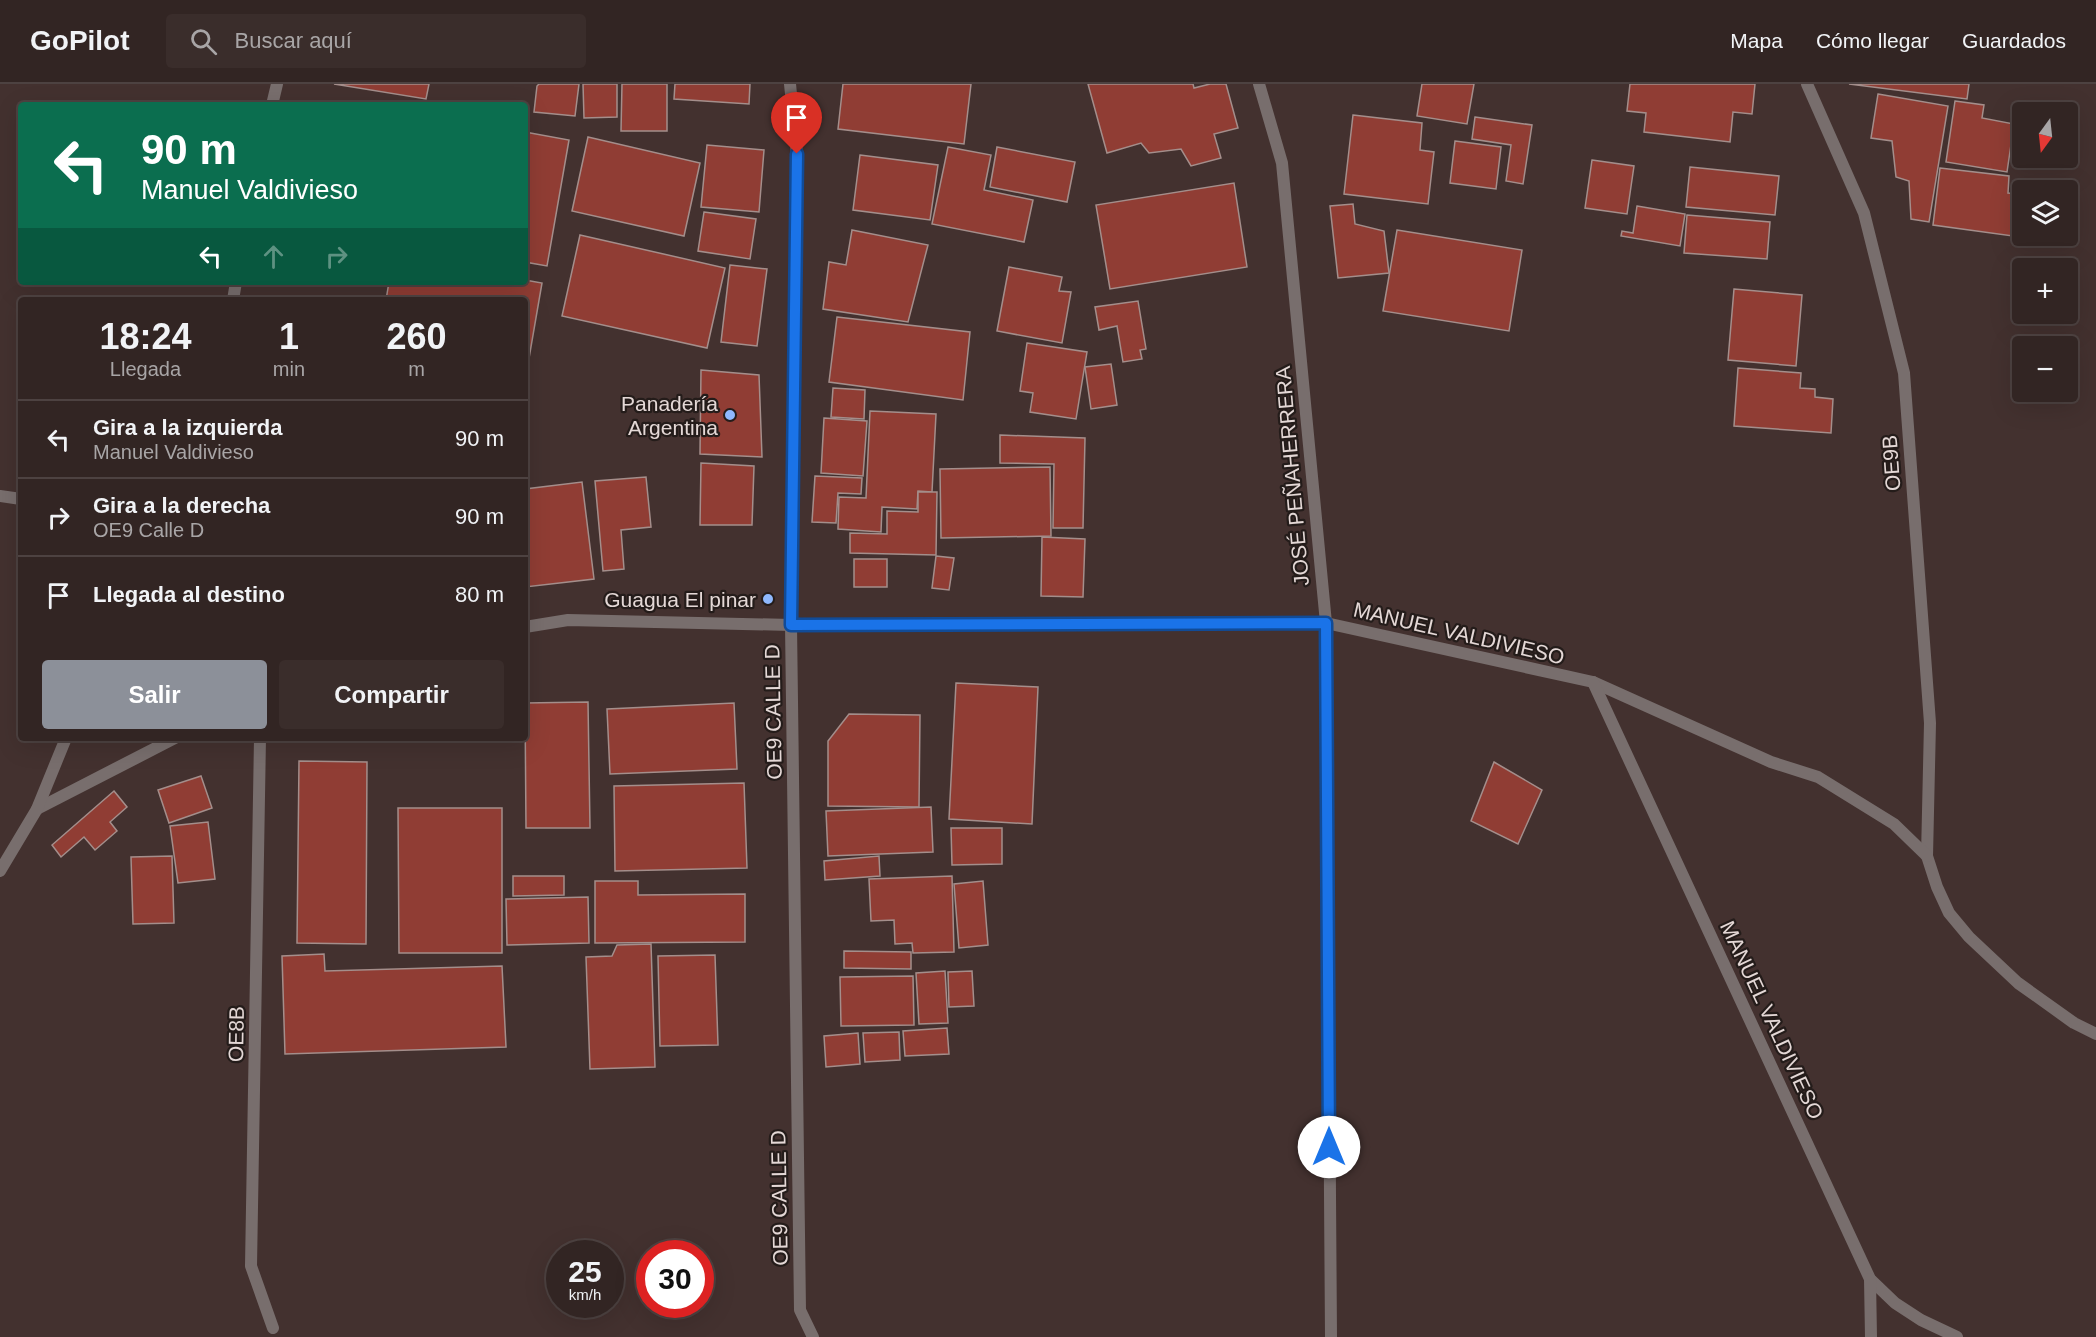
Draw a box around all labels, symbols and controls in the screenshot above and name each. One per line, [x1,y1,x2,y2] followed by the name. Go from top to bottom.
[166,14,586,68] search box
[30,25,130,56] text: GoPilot
[187,25,220,58] icon: search
[235,28,352,53] text: Buscar aquí
[1730,29,1783,52] text: Mapa
[1816,29,1929,52] text: Cómo llegar
[1962,29,2066,52] text: Guardados
[771,92,822,154] pin
[780,101,813,134] icon: arrive
[2012,102,2078,168] north arrow
[2012,102,2078,402] map controls
[42,126,120,204] icon: left
[141,126,237,173] text: 90 m
[141,175,358,205] text: Manuel Valdivieso
[2012,180,2078,246] button: layers
[194,240,227,273] icon: left
[257,240,290,273] icon: ahead
[320,240,353,273] icon: right
[2012,258,2078,324] button: +
[99,316,191,357] text: 18:24
[279,316,299,357] text: 1
[386,316,447,357] text: 260
[2012,336,2078,402] button: −
[110,358,181,380] text: Llegada
[273,358,305,380] text: min
[408,358,425,380] text: m
[1271,365,1313,587] street label: JOSÉ PEÑAHERRERA
[621,392,718,439] place label: Panadería Argentina
[723,408,737,422] marker: Panadería Argentina
[93,415,283,440] text: Gira a la izquierda
[42,423,75,456] icon: left
[455,426,504,451] text: 90 m
[1878,434,1904,492] street label: OE9B
[93,441,254,463] text: Manuel Valdivieso
[93,493,270,518] text: Gira a la derecha
[42,501,75,534] icon: right
[455,504,504,529] text: 90 m
[93,519,204,541] text: OE9 Calle D
[42,579,75,612] icon: arrive
[93,582,285,607] text: Llegada al destino
[455,582,504,607] text: 80 m
[604,588,756,611] place label: Guagua El pinar
[761,592,775,606] marker: Guagua El pinar
[1351,598,1567,668] street label: MANUEL VALDIVIESO
[760,644,786,780] street label: OE9 CALLE D
[42,660,267,729] button: Salir
[279,660,504,729] button: Compartir
[1716,917,1828,1123] street label: MANUEL VALDIVIESO
[224,1006,248,1062] street label: OE8B
[1297,1115,1361,1179] position arrow
[766,1130,792,1266] street label: OE9 CALLE D
[636,1240,714,1318] speed limit sign: 30
[568,1255,602,1288] text: 25
[569,1286,601,1303] text: km/h

